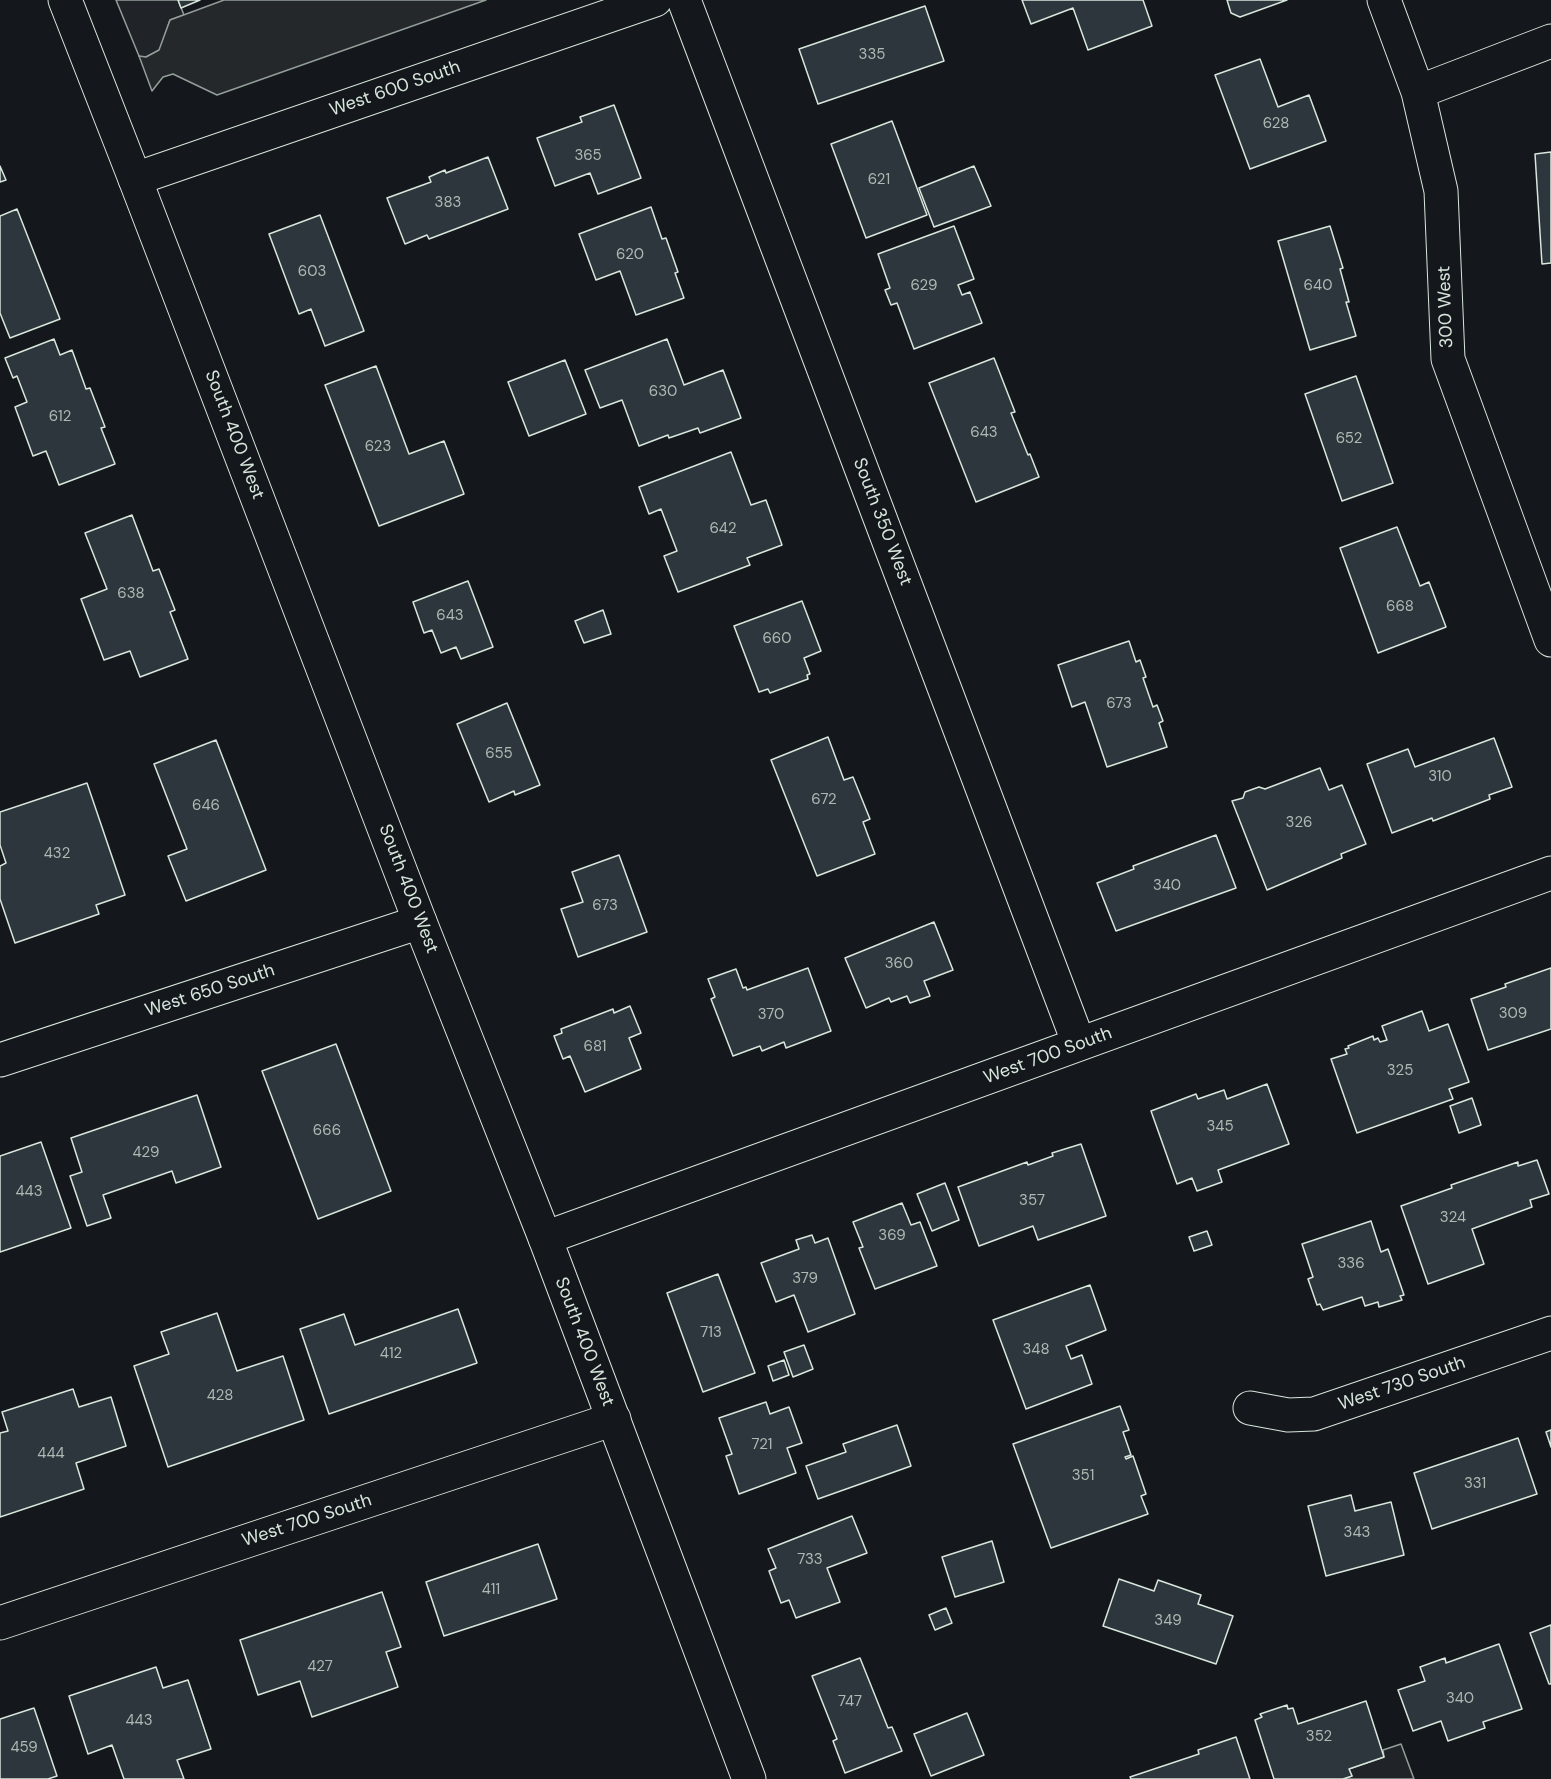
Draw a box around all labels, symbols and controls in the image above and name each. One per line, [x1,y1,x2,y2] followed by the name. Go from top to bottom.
[859,46,885,64] house number: 335
[327,57,463,121] street label: West 600 South
[1263,115,1289,133] house number: 628
[574,147,602,165] house number: 365
[868,171,890,189] house number: 621
[435,194,461,212] house number: 383
[616,246,644,264] house number: 620
[298,263,326,281] house number: 603
[1434,265,1458,349] street label: 300 West
[911,277,937,295] house number: 629
[1304,277,1332,295] house number: 640
[199,367,269,503] street label: South 400 West
[649,383,677,401] house number: 630
[49,408,71,426] house number: 612
[970,424,998,442] house number: 643
[1336,430,1362,448] house number: 652
[365,438,391,456] house number: 623
[848,455,916,589] street label: South 350 West
[709,520,737,538] house number: 642
[117,585,145,603] house number: 638
[1386,598,1414,616] house number: 668
[436,607,464,625] house number: 643
[762,630,792,648] house number: 660
[1106,695,1132,713] house number: 673
[485,745,513,763] house number: 655
[1428,768,1452,786] house number: 310
[811,791,837,809] house number: 672
[192,797,220,815] house number: 646
[1286,814,1312,832] house number: 326
[373,821,443,957] street label: South 400 West
[44,845,70,863] house number: 432
[1153,877,1181,895] house number: 340
[592,897,618,915] house number: 673
[885,955,913,973] house number: 360
[142,960,278,1022] street label: West 650 South
[1499,1005,1527,1023] house number: 309
[758,1006,784,1024] house number: 370
[981,1023,1115,1089] street label: West 700 South
[584,1038,606,1056] house number: 681
[1387,1062,1413,1080] house number: 325
[1206,1118,1234,1136] house number: 345
[313,1122,341,1140] house number: 666
[132,1144,160,1162] house number: 429
[15,1183,43,1201] house number: 443
[1019,1192,1045,1210] house number: 357
[1440,1209,1466,1227] house number: 324
[878,1227,906,1245] house number: 369
[1337,1255,1365,1273] house number: 336
[792,1270,818,1288] house number: 379
[549,1274,619,1410] street label: South 400 West
[700,1324,722,1342] house number: 713
[1022,1341,1050,1359] house number: 348
[380,1345,402,1363] house number: 412
[1336,1352,1468,1416] street label: West 730 South
[207,1387,233,1405] house number: 428
[752,1436,772,1454] house number: 721
[37,1445,65,1463] house number: 444
[1072,1467,1094,1485] house number: 351
[1464,1475,1486,1493] house number: 331
[240,1490,374,1552] street label: West 700 South
[1344,1524,1370,1542] house number: 343
[797,1551,823,1569] house number: 733
[482,1581,500,1599] house number: 411
[1154,1612,1182,1630] house number: 349
[307,1658,333,1676] house number: 427
[1446,1690,1474,1708] house number: 340
[838,1693,862,1711] house number: 747
[125,1712,153,1730] house number: 443
[1306,1728,1332,1746] house number: 352
[10,1739,38,1757] house number: 459

